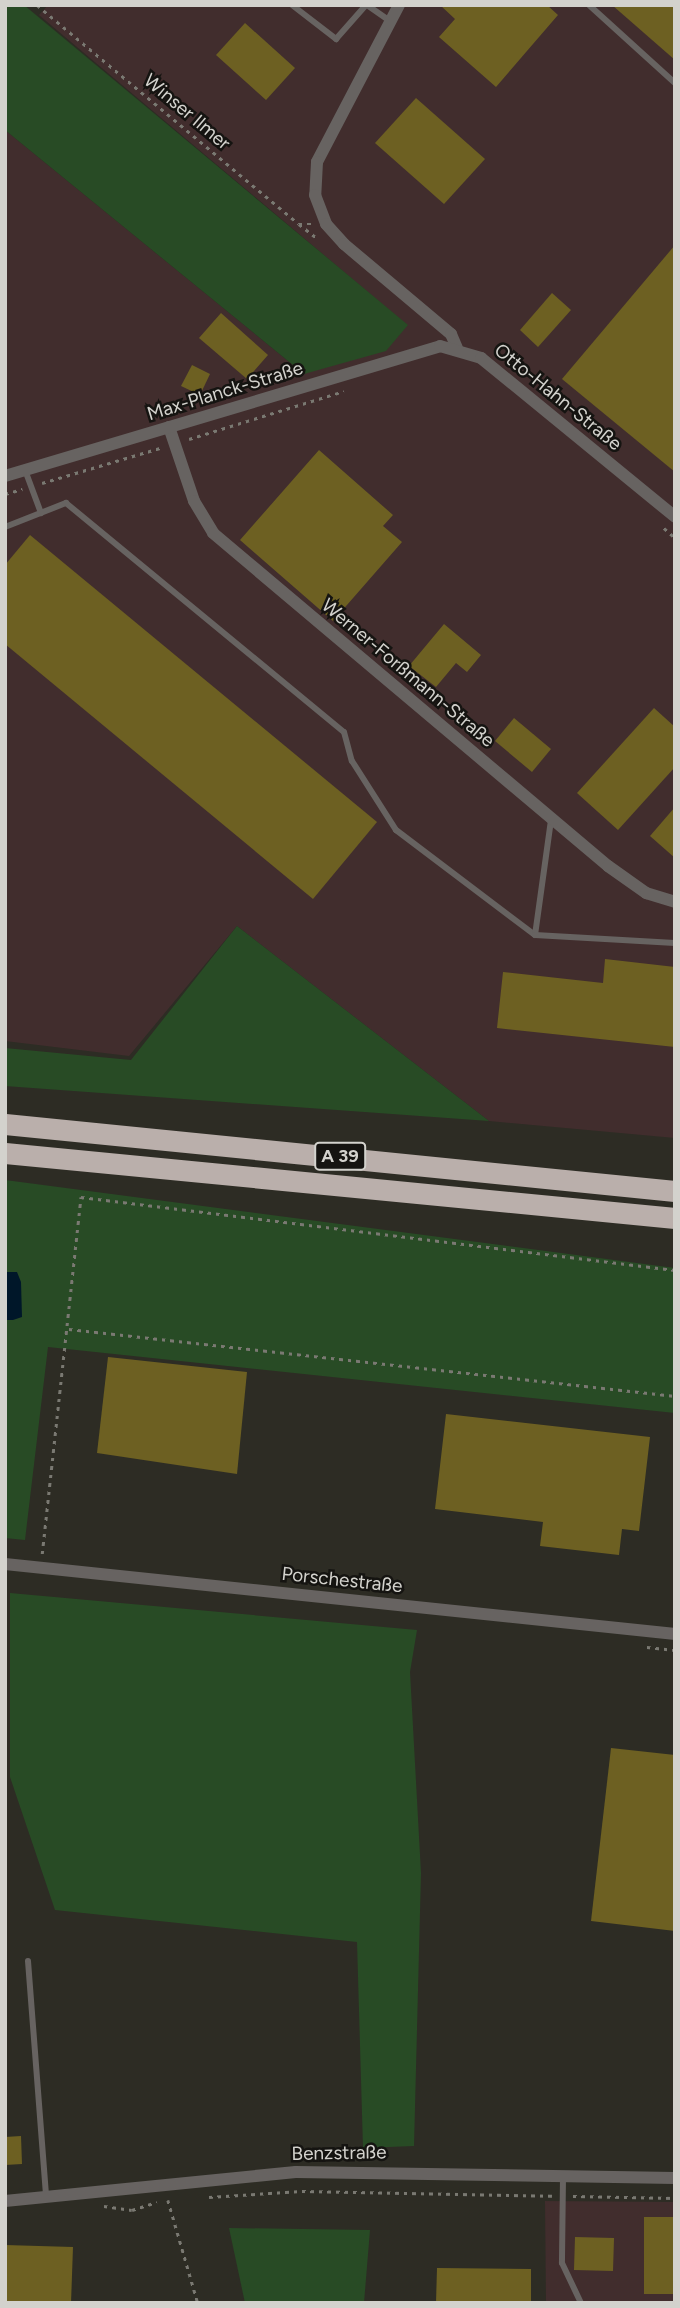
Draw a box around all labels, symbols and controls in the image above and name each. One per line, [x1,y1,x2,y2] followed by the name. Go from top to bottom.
[139,69,235,155] street label: Winser Ilmer
[490,339,626,455] street label: Otto-Hahn-Straße
[144,356,306,426] street label: Max-Planck-Straße
[317,594,499,752] street label: Werner-Forßmann-Straße
[314,1142,366,1170] road number: A 39
[280,1562,404,1598] street label: Porschestraße
[291,2141,387,2165] street label: Benzstraße

